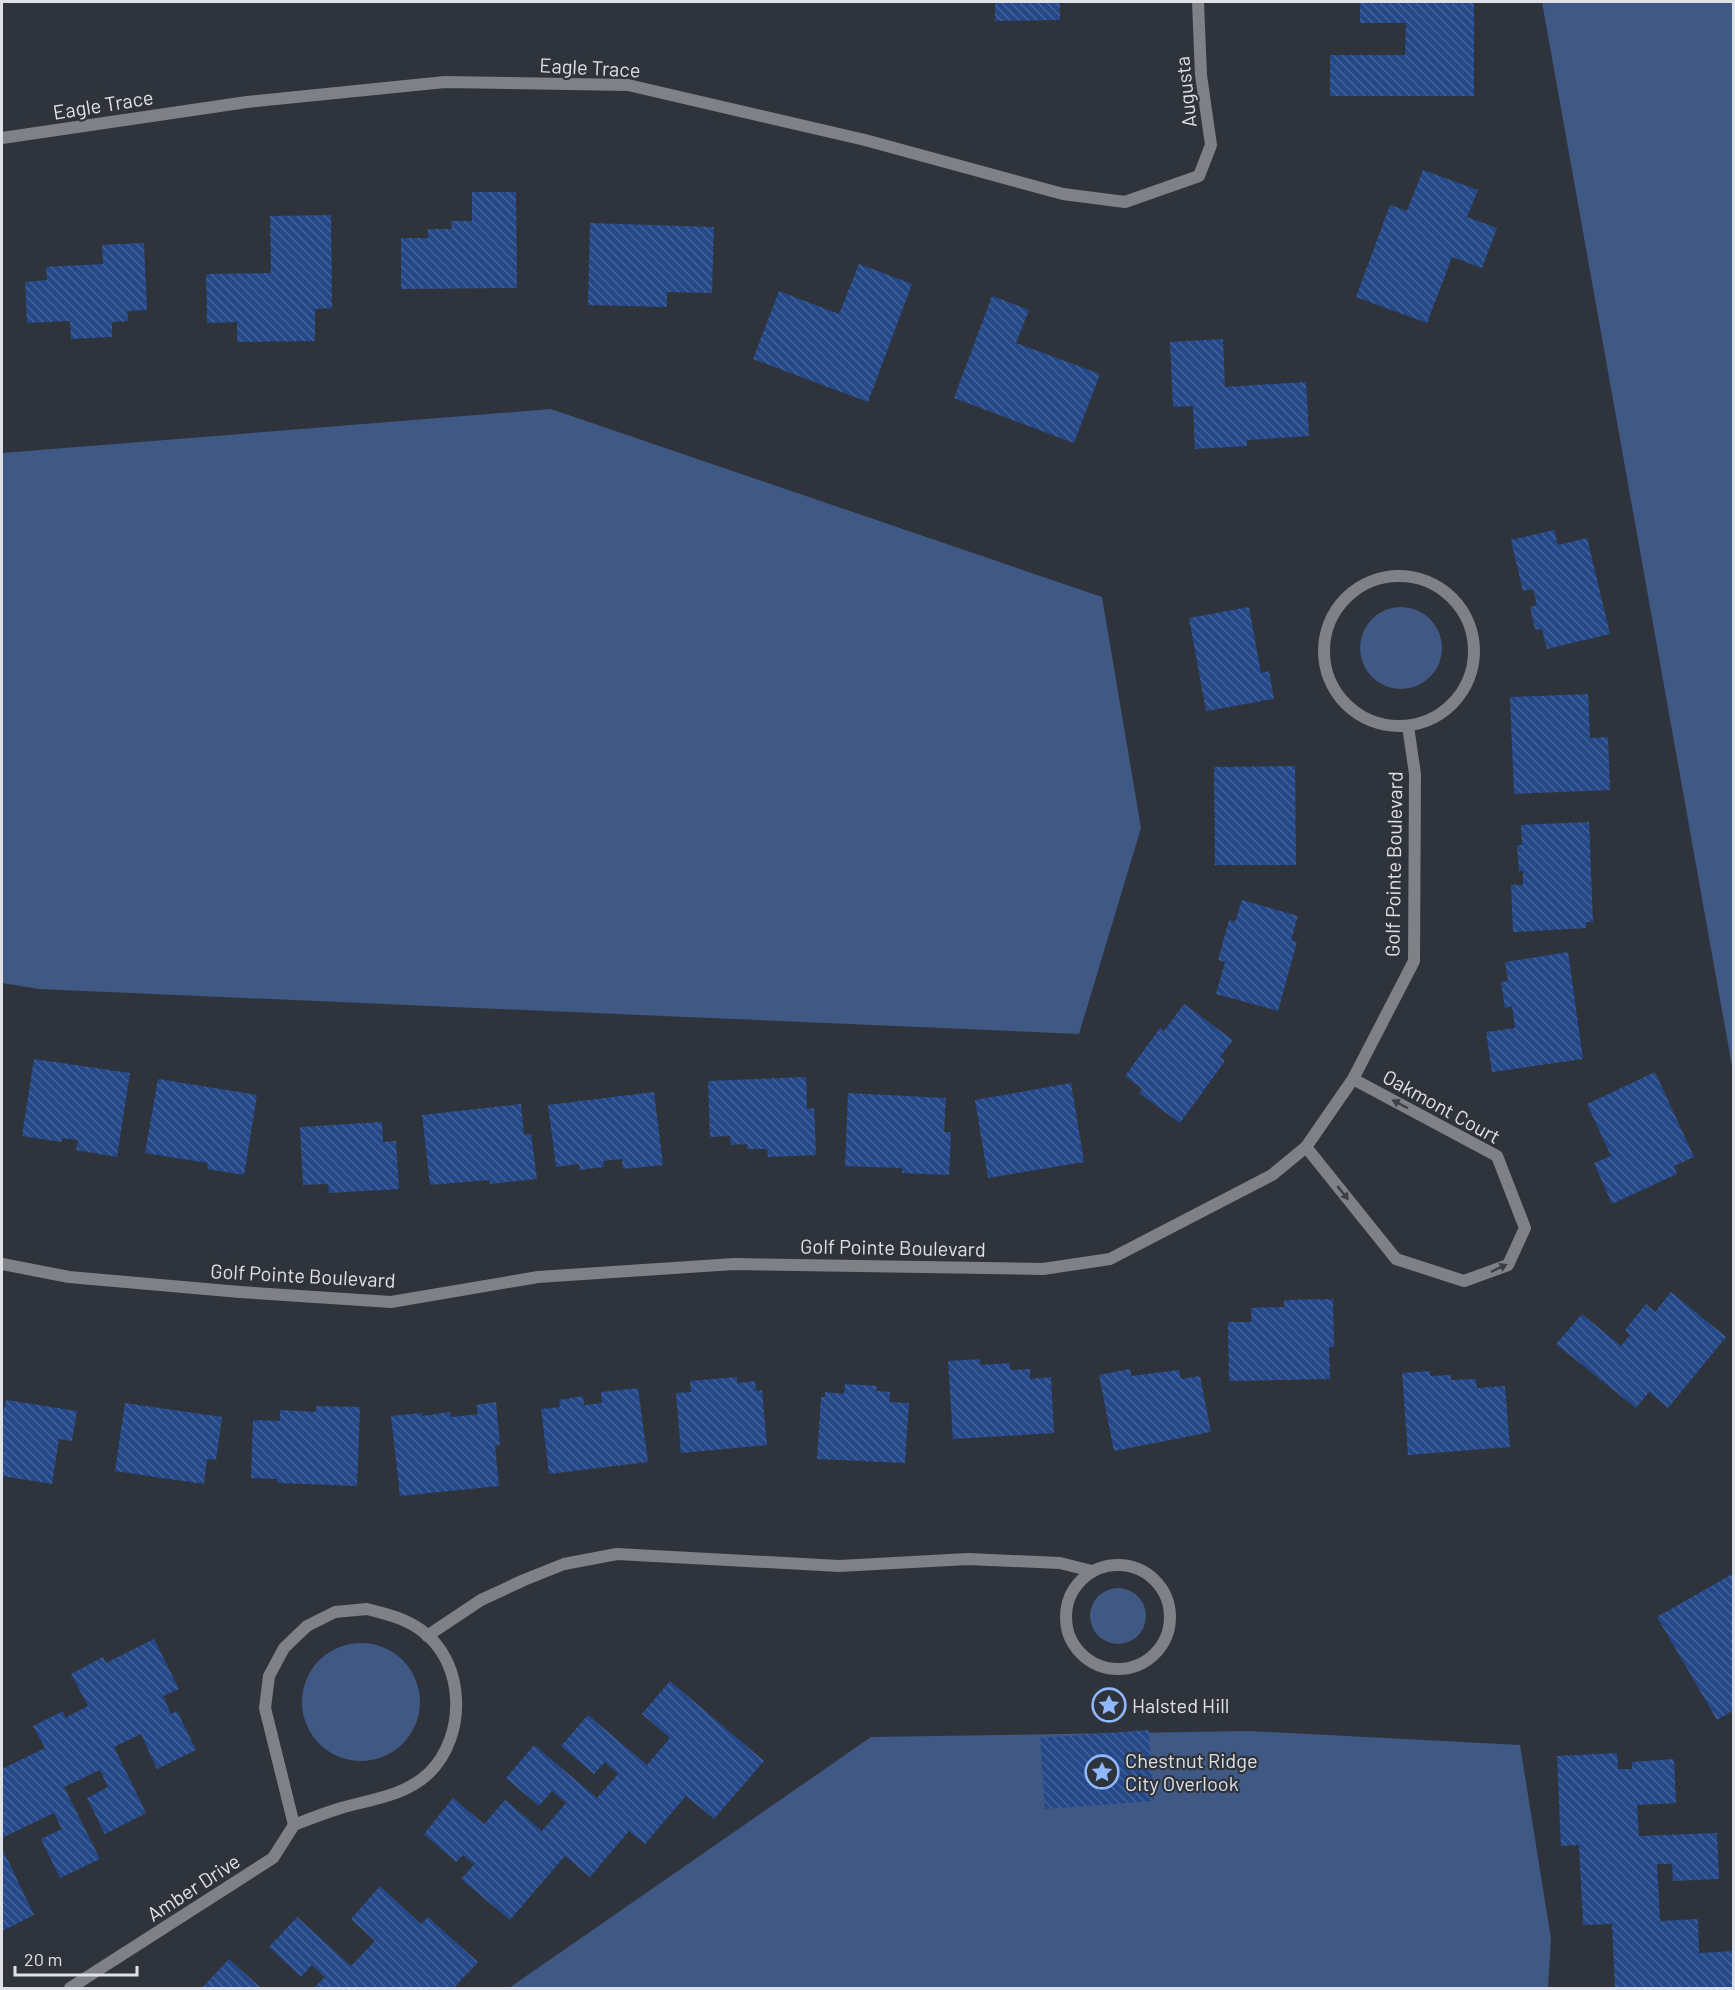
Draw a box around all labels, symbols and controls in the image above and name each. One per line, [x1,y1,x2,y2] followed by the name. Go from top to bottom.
[539,52,641,82] street label: Eagle Trace
[1169,55,1201,129] street label: Augusta
[51,84,155,124] street label: Eagle Trace
[1379,771,1407,957] street label: Golf Pointe Boulevard
[1379,1064,1505,1148] street label: Oakmont Court
[1391,1099,1408,1109] one-way arrow
[1336,1185,1349,1201] one-way arrow
[800,1233,986,1261] street label: Golf Pointe Boulevard
[210,1258,396,1292] street label: Golf Pointe Boulevard
[1491,1263,1508,1272] one-way arrow
[1091,1687,1127,1723] place icon: Halsted Hill
[1132,1693,1229,1717] place label: Halsted Hill
[1125,1748,1258,1795] place label: Chestnut Ridge City Overlook
[1084,1754,1120,1790] place icon: Chestnut Ridge City Overlook
[142,1848,244,1926] street label: Amber Drive
[15,1939,136,1977] scale bar
[24,1948,62,1970] text: 20 m

